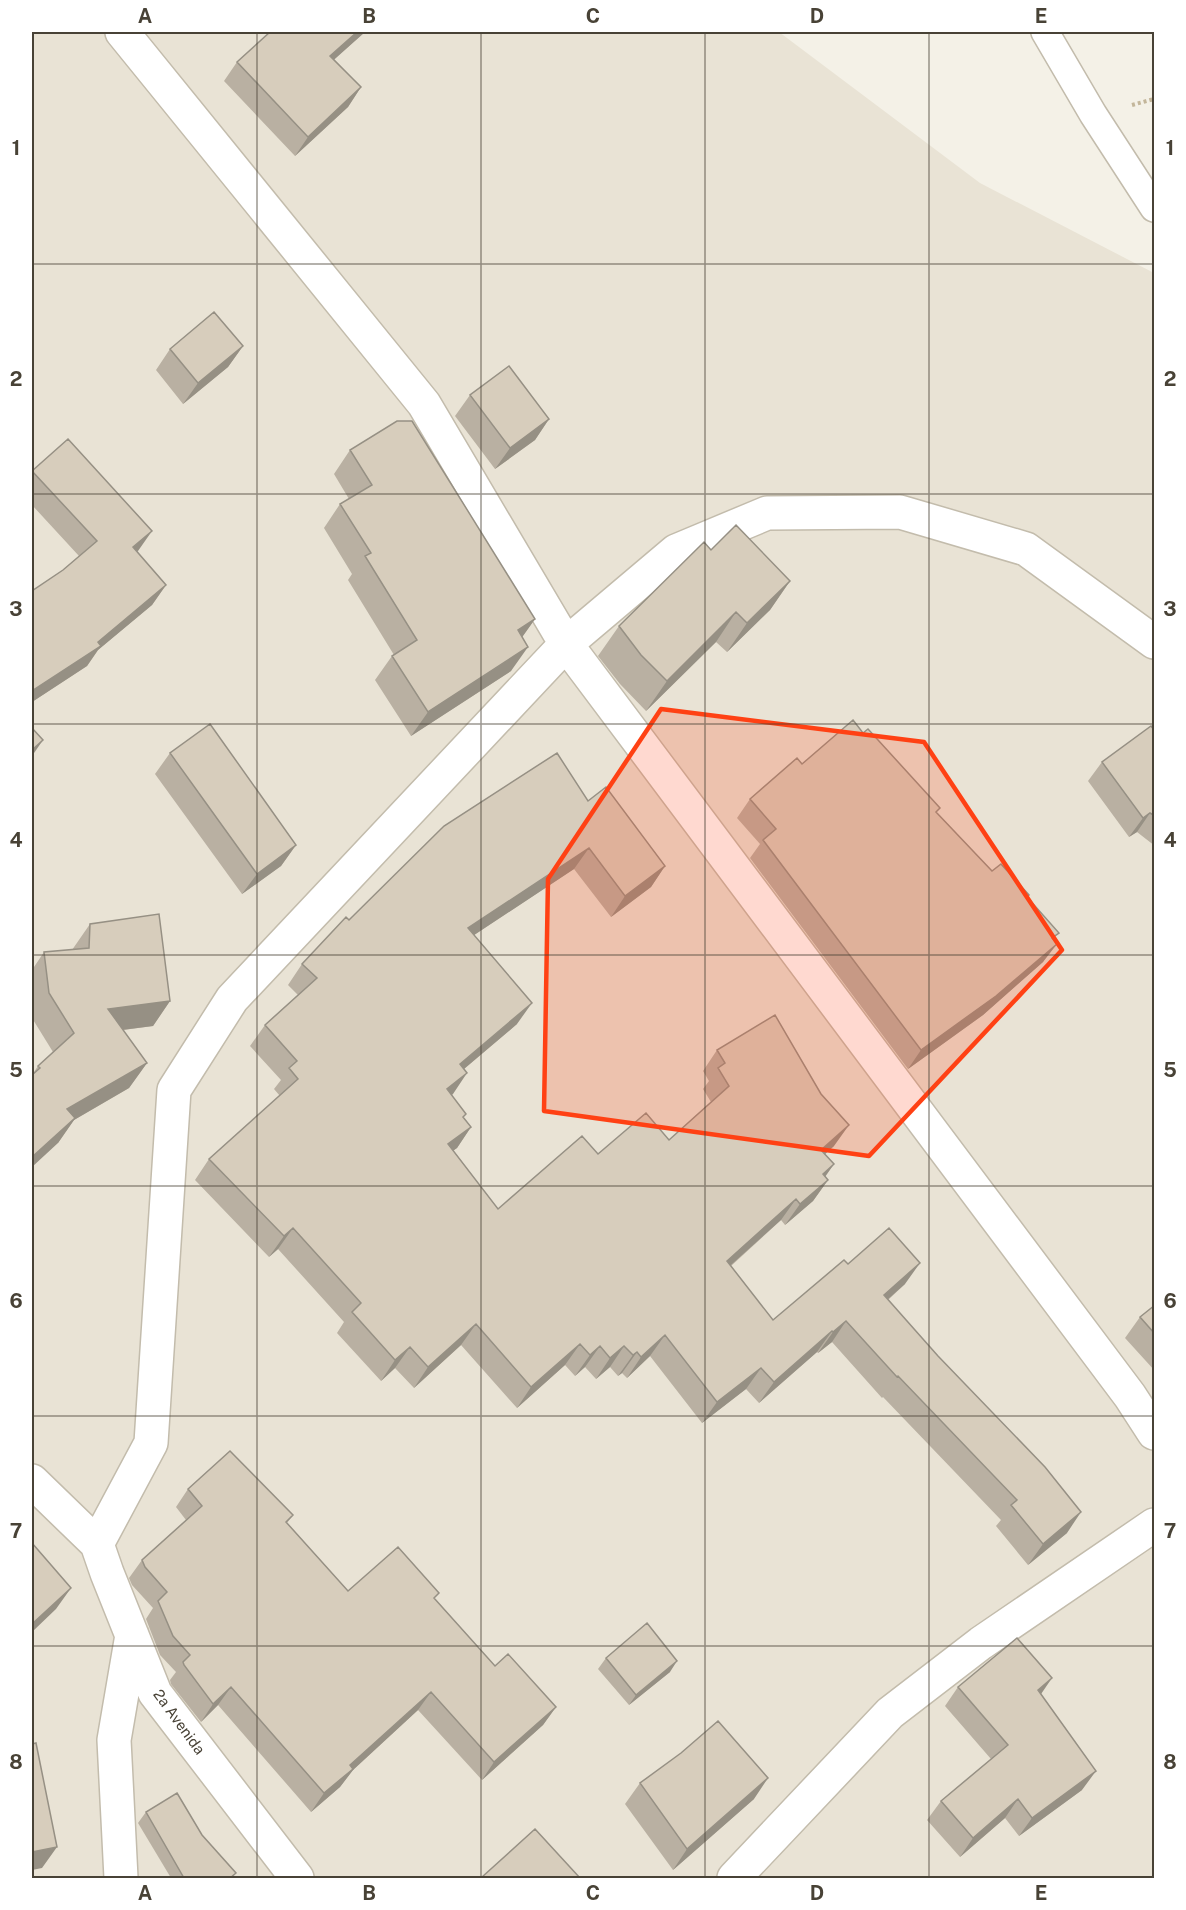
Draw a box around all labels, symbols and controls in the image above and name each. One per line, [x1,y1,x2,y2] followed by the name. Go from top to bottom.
[138,4,152,28] text: A
[362,4,376,28] text: B
[586,4,600,28] text: C
[810,4,824,28] text: D
[1035,4,1047,28] text: E
[12,136,20,160] text: 1
[1166,136,1174,160] text: 1
[10,367,22,391] text: 2
[1164,367,1176,391] text: 2
[9,597,23,621] text: 3
[1163,597,1177,621] text: 3
[9,828,23,852] text: 4
[1163,828,1177,852] text: 4
[9,1058,23,1082] text: 5
[1163,1058,1177,1082] text: 5
[9,1289,23,1313] text: 6
[1163,1289,1177,1313] text: 6
[10,1519,22,1543] text: 7
[1164,1519,1176,1543] text: 7
[150,1686,209,1758] street label: 2a Avenida
[9,1750,23,1774] text: 8
[1163,1750,1177,1774] text: 8
[138,1881,152,1905] text: A
[362,1881,376,1905] text: B
[586,1881,600,1905] text: C
[810,1881,824,1905] text: D
[1035,1881,1047,1905] text: E

